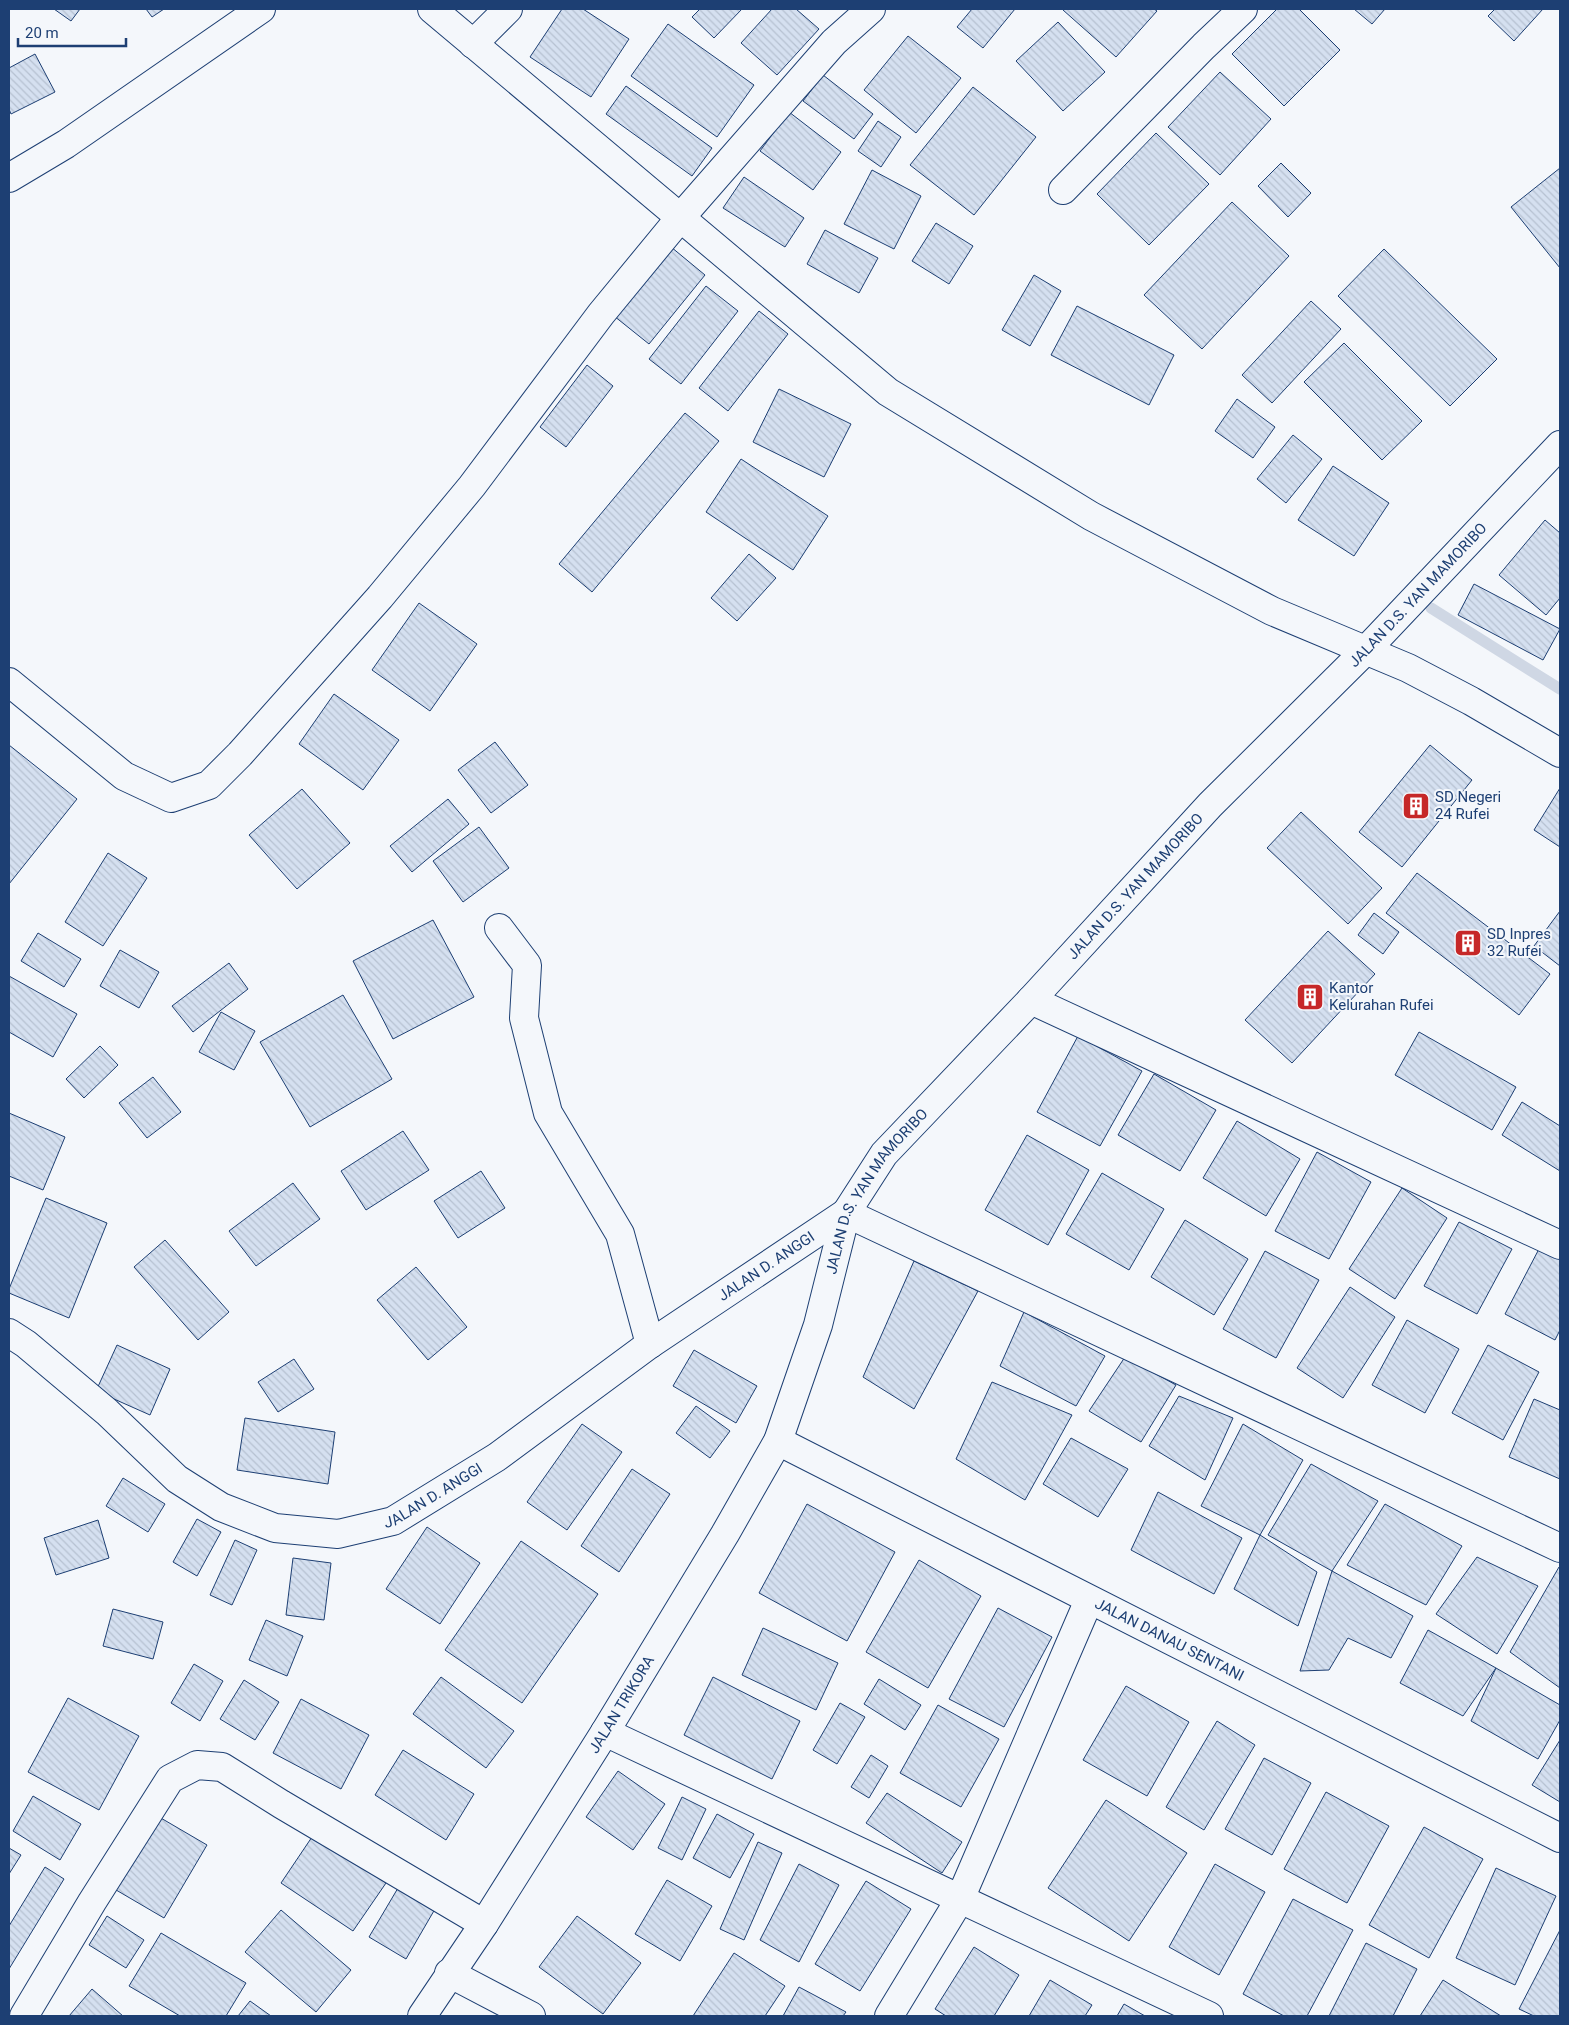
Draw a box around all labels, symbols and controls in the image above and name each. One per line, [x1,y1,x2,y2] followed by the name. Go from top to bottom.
[18,15,125,47] scale bar
[25,24,59,42] text: 20 m
[1345,519,1491,671] street label: JALAN D.S. YAN MAMORIBO
[1435,788,1501,823] place label: SD Negeri 24 Rufei
[1401,791,1431,821] building icon: SD Negeri 24 Rufei
[1064,809,1207,963] street label: JALAN D.S. YAN MAMORIBO
[1487,925,1551,960] place label: SD Inpres 32 Rufei
[1453,928,1483,958] building icon: SD Inpres 32 Rufei
[1329,979,1434,1014] place label: Kantor Kelurahan Rufei
[1295,982,1325,1012] building icon: Kantor Kelurahan Rufei
[822,1105,931,1276] street label: JALAN D.S. YAN MAMORIBO
[715,1228,818,1305] street label: JALAN D. ANGGI
[382,1459,486,1532] street label: JALAN D. ANGGI
[1092,1594,1247,1685] street label: JALAN DANAU SENTANI
[585,1652,658,1757] street label: JALAN TRIKORA

